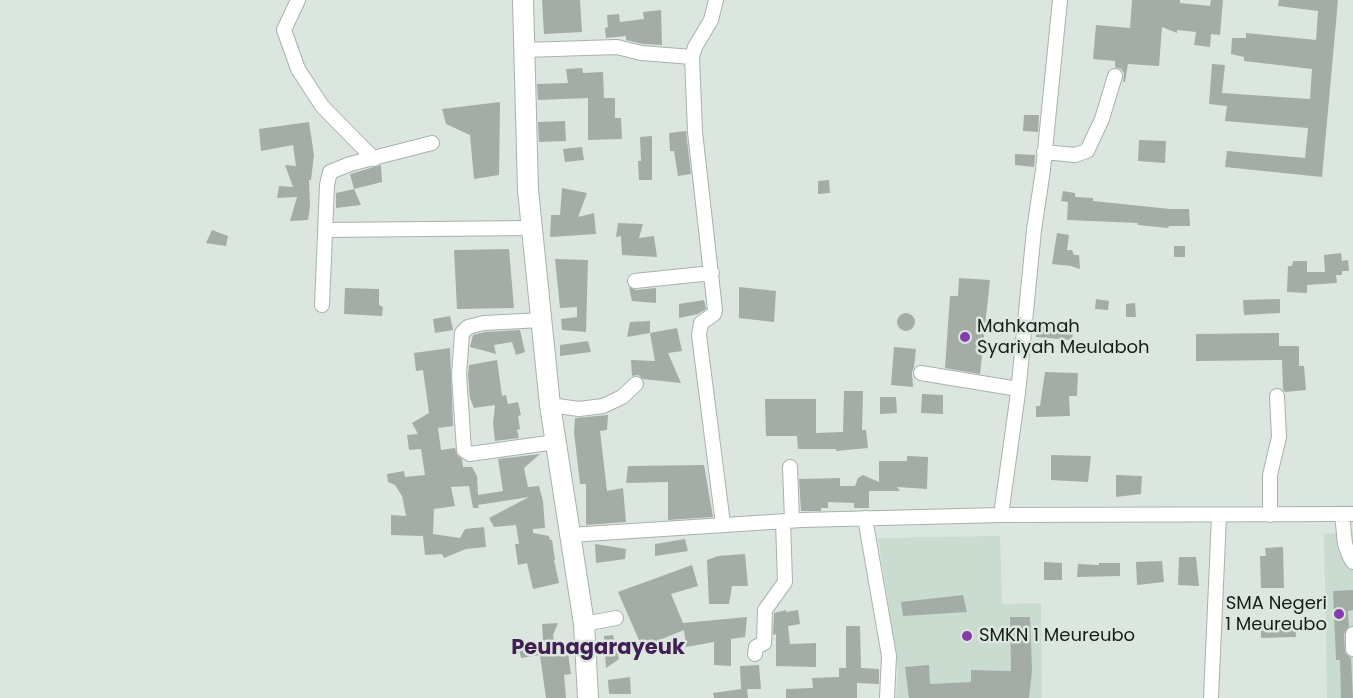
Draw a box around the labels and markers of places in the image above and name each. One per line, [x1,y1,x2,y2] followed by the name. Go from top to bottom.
[977,316,1150,358] place label: Mahkamah Syariyah Meulaboh
[958,330,972,344] marker: Mahkamah Syariyah Meulaboh
[1225,593,1327,636] place label: SMA Negeri 1 Meureubo
[1332,607,1346,621] marker: SMA Negeri 1 Meureubo
[979,625,1135,647] place label: SMKN 1 Meureubo
[960,629,974,643] marker: SMKN 1 Meureubo

